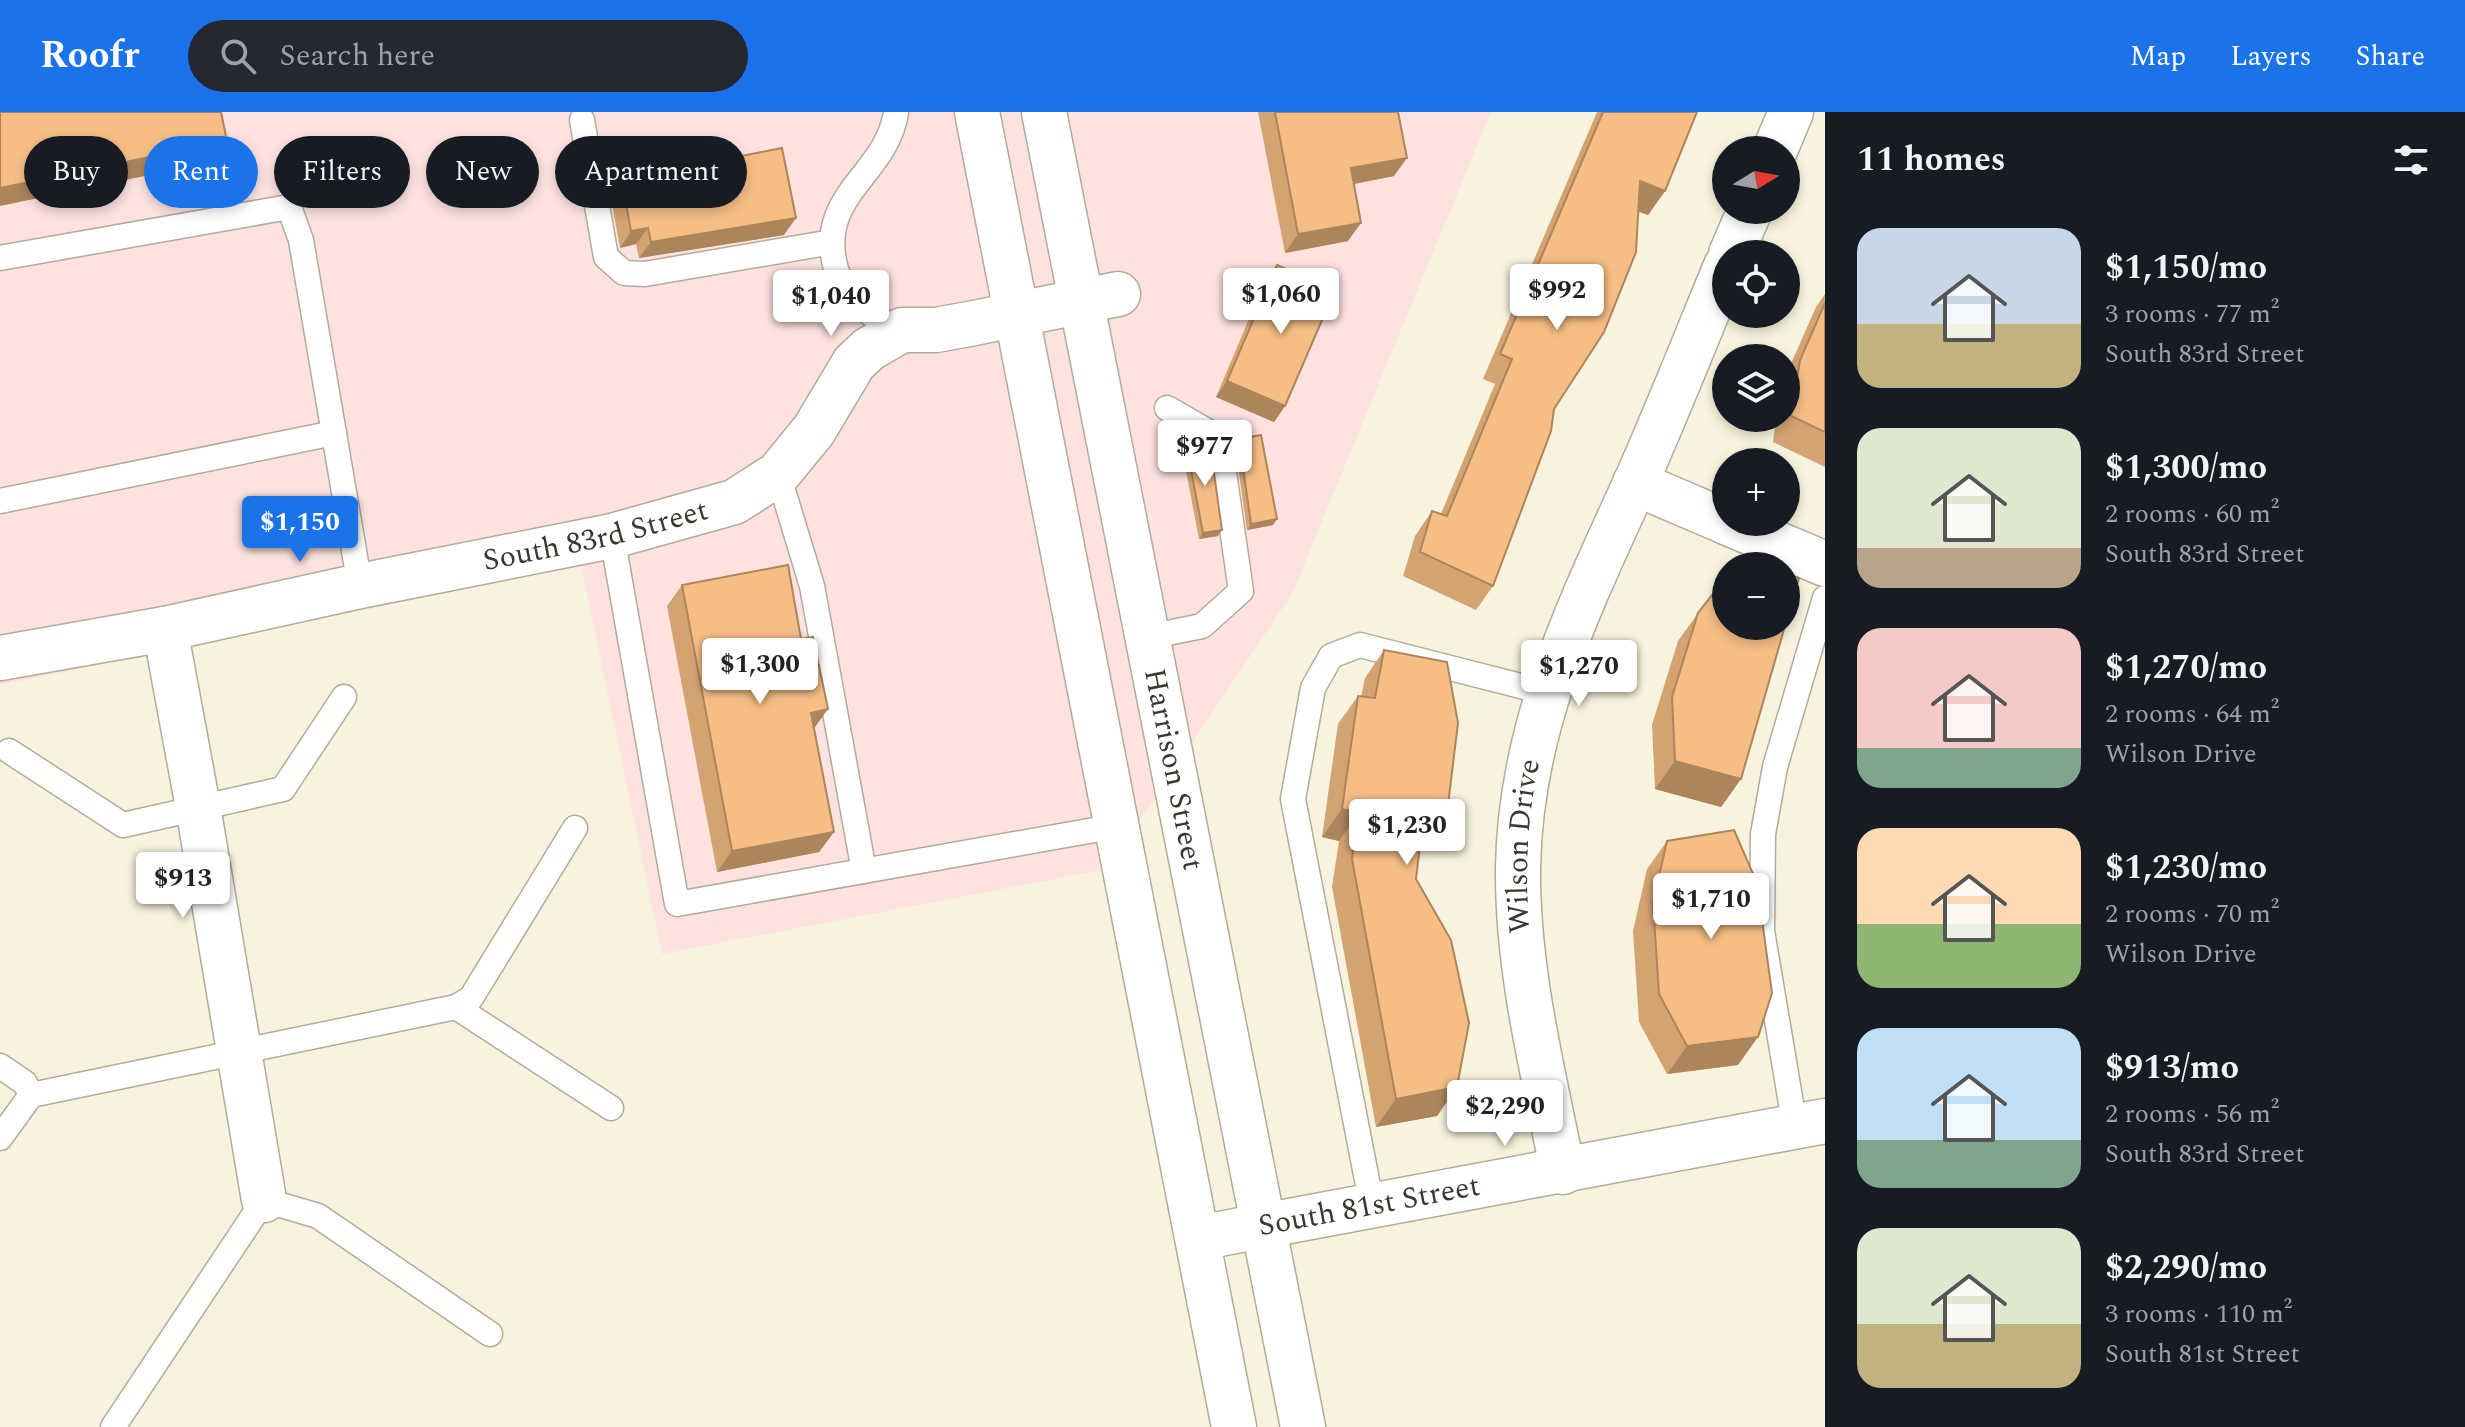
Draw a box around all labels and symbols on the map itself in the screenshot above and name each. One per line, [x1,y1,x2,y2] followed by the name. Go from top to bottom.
[1712,136,1800,224] north arrow
[1510,264,1604,332] pin: $992
[1216,268,1346,336] pin: $1,060
[766,270,896,338] pin: $1,040
[1158,420,1252,488] pin: $977
[479,487,713,584] street label: South 83rd Street
[235,496,365,564] pin: $1,150
[695,638,825,706] pin: $1,300
[1514,640,1644,708] pin: $1,270
[1131,664,1216,874] street label: Harrison Street
[1495,755,1553,935] street label: Wilson Drive
[1342,799,1472,867] pin: $1,230
[136,852,230,920] pin: $913
[1646,873,1776,941] pin: $1,710
[1440,1080,1570,1148] pin: $2,290
[1254,1163,1484,1249] street label: South 81st Street

